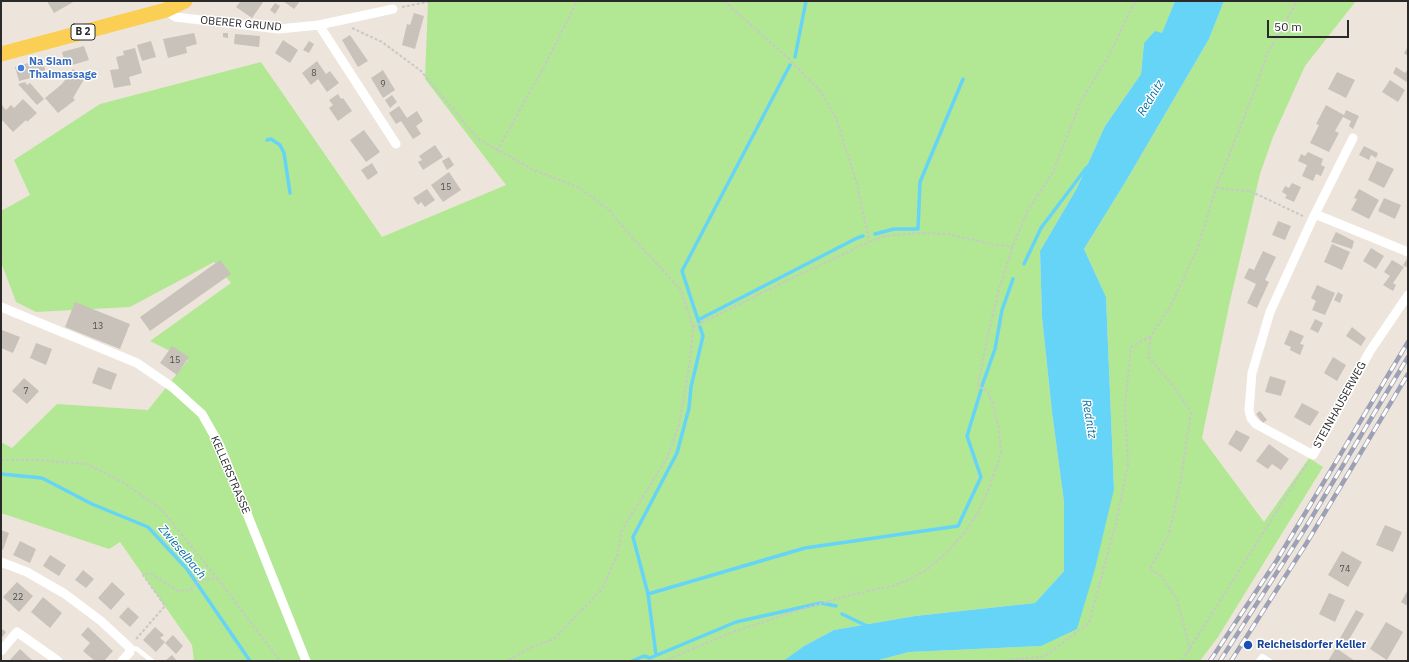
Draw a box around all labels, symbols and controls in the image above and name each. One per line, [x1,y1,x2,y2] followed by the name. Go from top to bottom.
[1269,12,1351,38] scale bar
[200,14,282,34] street label: OBERER GRUND
[1274,19,1302,34] text: 50 m
[71,24,95,40] road number: B 2
[29,55,97,81] place label: Na Siam Thaimassage
[16,63,26,73] marker: Na Siam Thaimassage
[311,68,317,78] house number: 8
[1135,77,1167,119] water label: Rednitz
[380,79,386,89] house number: 9
[441,182,451,192] house number: 15
[93,321,103,331] house number: 13
[170,355,180,365] house number: 15
[1311,359,1369,451] street label: STEINHAUSERWEG
[23,386,29,396] house number: 7
[1078,398,1100,440] water label: Rednitz
[208,434,252,516] street label: KELLERSTRASSE
[155,522,209,582] water label: Zwieselbach
[1340,564,1350,574] house number: 74
[13,592,23,602] house number: 22
[1257,638,1366,652] place label: Reichelsdorfer Keller
[1242,639,1254,651] marker: Reichelsdorfer Keller

